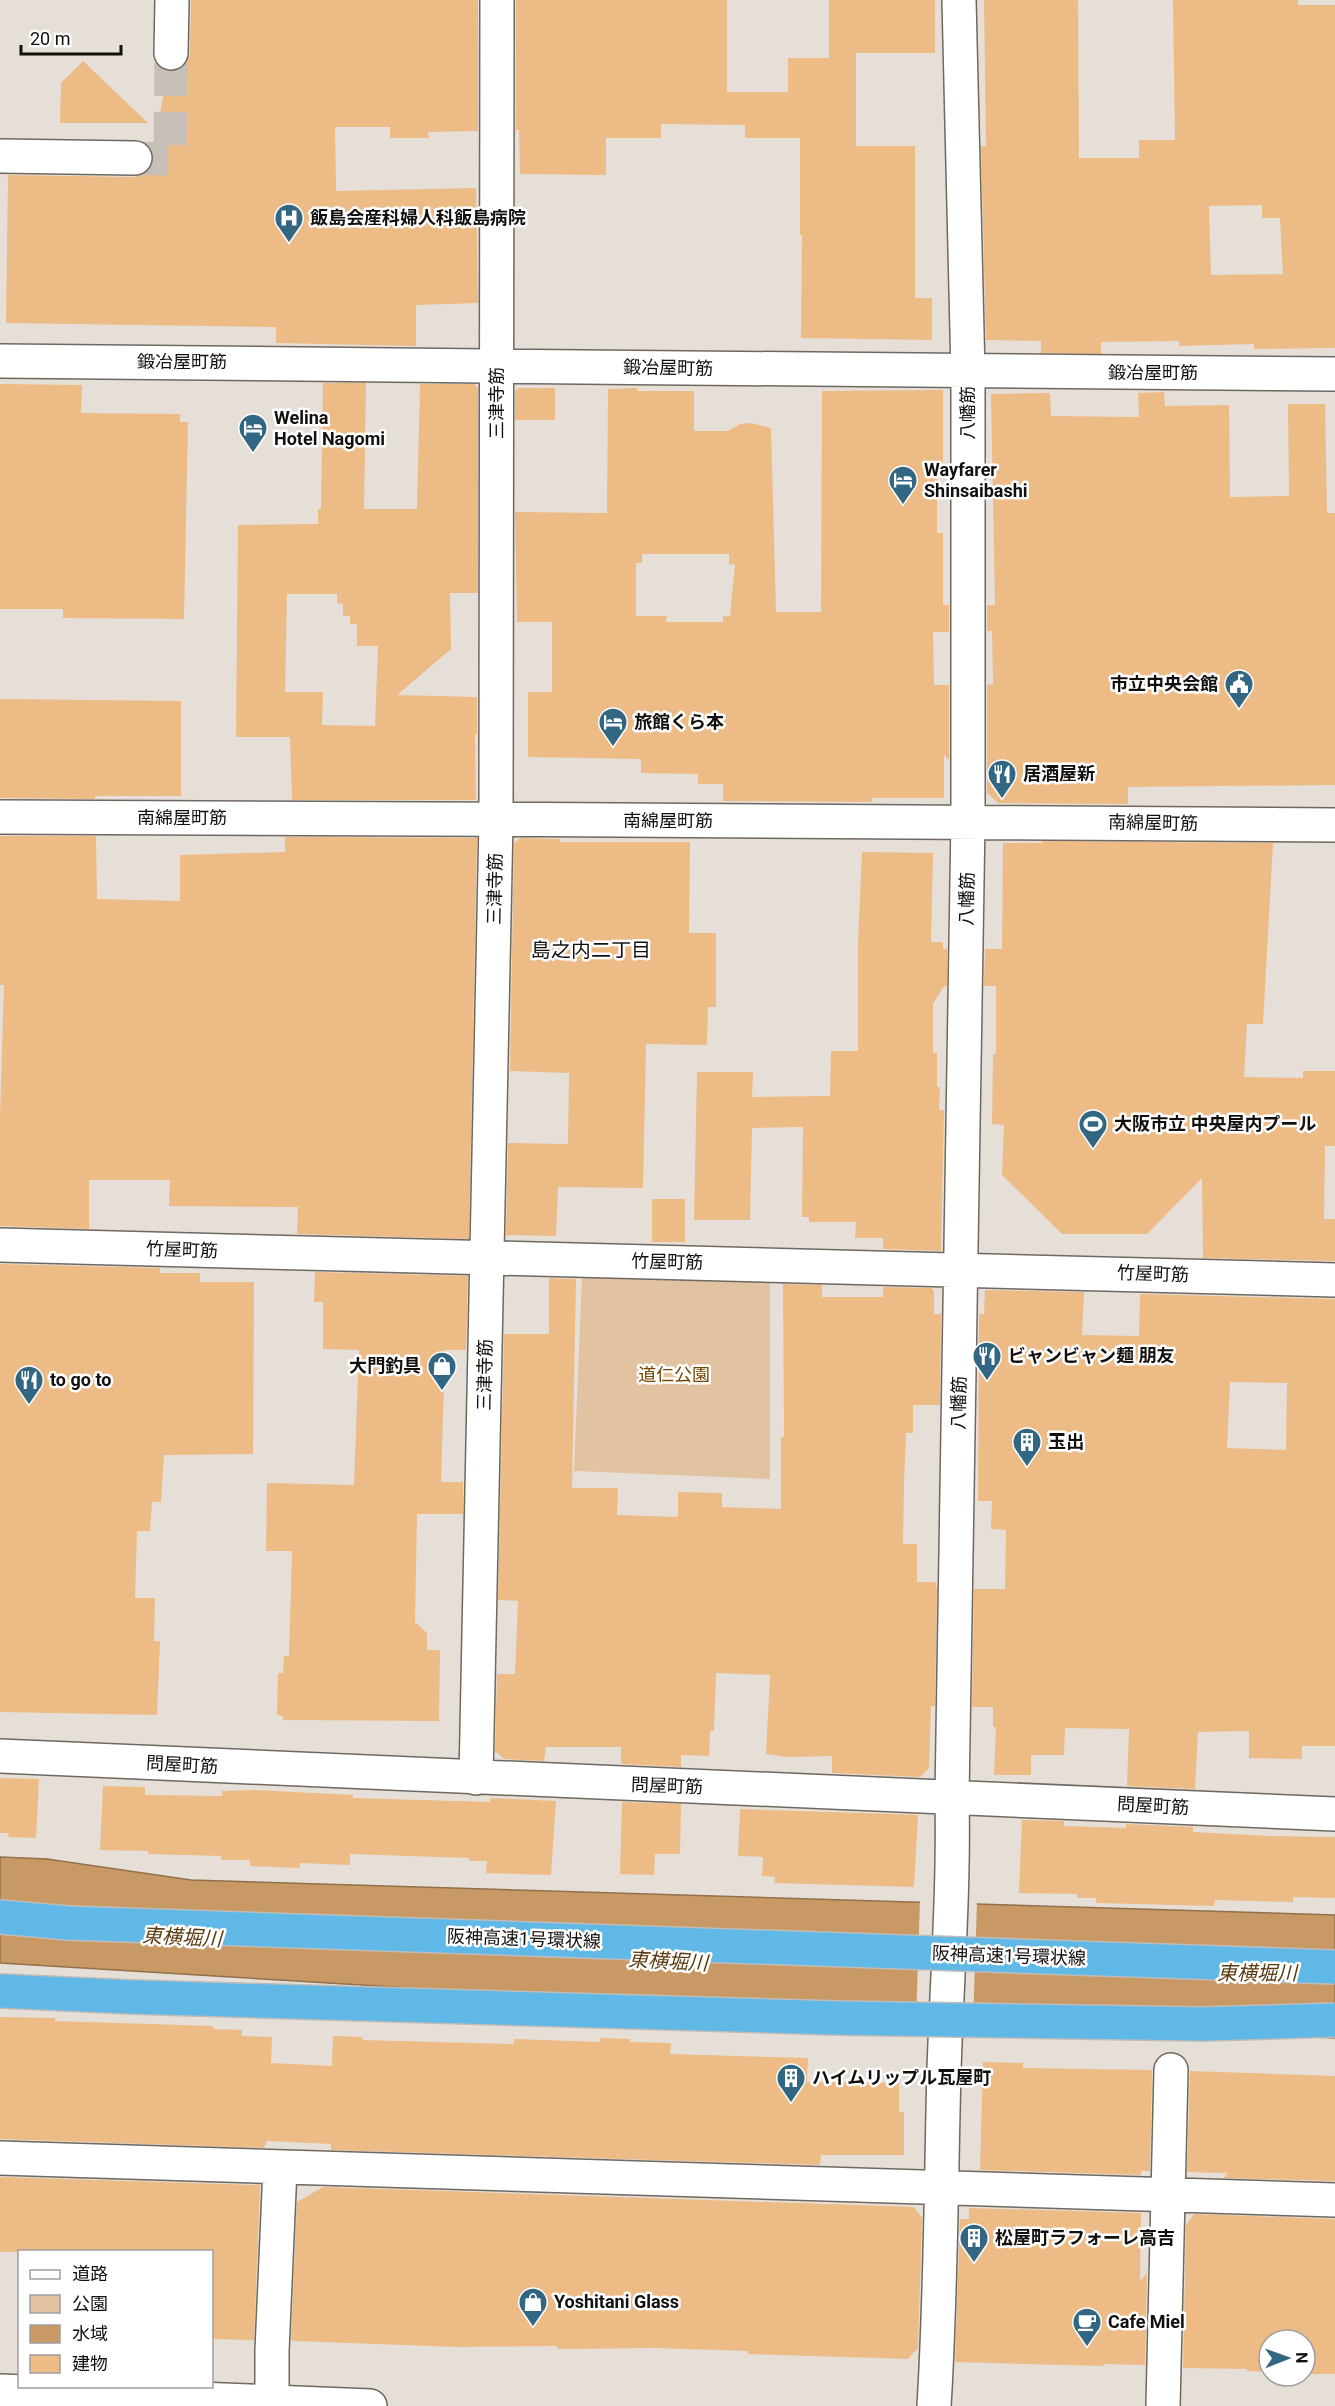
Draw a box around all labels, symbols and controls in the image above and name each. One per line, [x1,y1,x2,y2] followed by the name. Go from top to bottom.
[21,18,122,56] scale bar
[30,28,70,49] text: 20 m
[273,202,305,244] hospital icon: 飯島会産科婦人科飯島病院
[310,207,526,228] place label: 飯島会産科婦人科飯島病院
[137,351,227,372] street label: 鍛冶屋町筋
[623,356,713,379] street label: 鍛冶屋町筋
[1108,362,1198,383] street label: 鍛冶屋町筋
[486,367,507,439] street label: 三津寺筋
[957,386,978,440] street label: 八幡筋
[274,407,385,449] place label: Welina Hotel Nagomi
[237,412,269,454] hotel icon: Welina Hotel Nagomi
[924,459,1028,501] place label: Wayfarer Shinsaibashi
[887,464,919,506] hotel icon: Wayfarer Shinsaibashi
[1223,668,1255,710] public building icon: 市立中央会館
[1110,673,1218,694] place label: 市立中央会館
[597,706,629,748] hotel icon: 旅館くら本
[634,711,724,732] place label: 旅館くら本
[986,758,1018,800] restaurant icon: 居酒屋新
[1023,763,1095,784] place label: 居酒屋新
[137,807,227,828] street label: 南綿屋町筋
[623,810,713,831] street label: 南綿屋町筋
[1108,811,1198,834] street label: 南綿屋町筋
[483,853,506,925] street label: 三津寺筋
[956,872,977,926] street label: 八幡筋
[531,938,651,962] district label: 島之内二丁目
[1077,1108,1109,1150] sports icon: 大阪市立 中央屋内プール
[1114,1113,1316,1134] place label: 大阪市立 中央屋内プール
[146,1238,218,1261] street label: 竹屋町筋
[631,1250,703,1273] street label: 竹屋町筋
[1117,1262,1189,1285] street label: 竹屋町筋
[473,1339,496,1411] street label: 三津寺筋
[971,1340,1003,1382] restaurant icon: ビャンビャン麺 朋友
[1008,1345,1174,1366] place label: ビャンビャン麺 朋友
[426,1350,458,1392] shop icon: 大門釣具
[349,1355,421,1376] place label: 大門釣具
[13,1364,45,1406] restaurant icon: to go to
[638,1364,710,1385] park label: 道仁公園
[50,1369,111,1390] place label: to go to
[948,1376,969,1430] street label: 八幡筋
[1011,1426,1043,1468] building icon: 玉出
[1048,1431,1084,1452] place label: 玉出
[146,1752,219,1777] street label: 問屋町筋
[631,1774,703,1797] street label: 問屋町筋
[1117,1793,1190,1818] street label: 問屋町筋
[141,1923,225,1951] water label: 東横堀川
[447,1925,601,1952] street label: 阪神高速1号環状線
[932,1942,1086,1969] street label: 阪神高速1号環状線
[627,1947,711,1975] water label: 東横堀川
[1217,1961,1299,1985] water label: 東横堀川
[775,2062,807,2104] building icon: ハイムリップル瓦屋町
[812,2067,991,2088] place label: ハイムリップル瓦屋町
[958,2222,990,2264] building icon: 松屋町ラフォーレ高吉
[995,2227,1175,2248] place label: 松屋町ラフォーレ高吉
[18,2250,213,2388] legend
[72,2263,108,2284] text: 道路
[517,2286,549,2328] shop icon: Yoshitani Glass
[554,2291,679,2312] place label: Yoshitani Glass
[72,2293,108,2314] text: 公園
[1071,2306,1103,2348] cafe icon: Cafe Miel
[1108,2311,1185,2332] place label: Cafe Miel
[72,2323,108,2344] text: 水域
[1257,2328,1317,2388] north arrow
[1292,2352,1311,2364] text: N
[72,2353,108,2374] text: 建物

